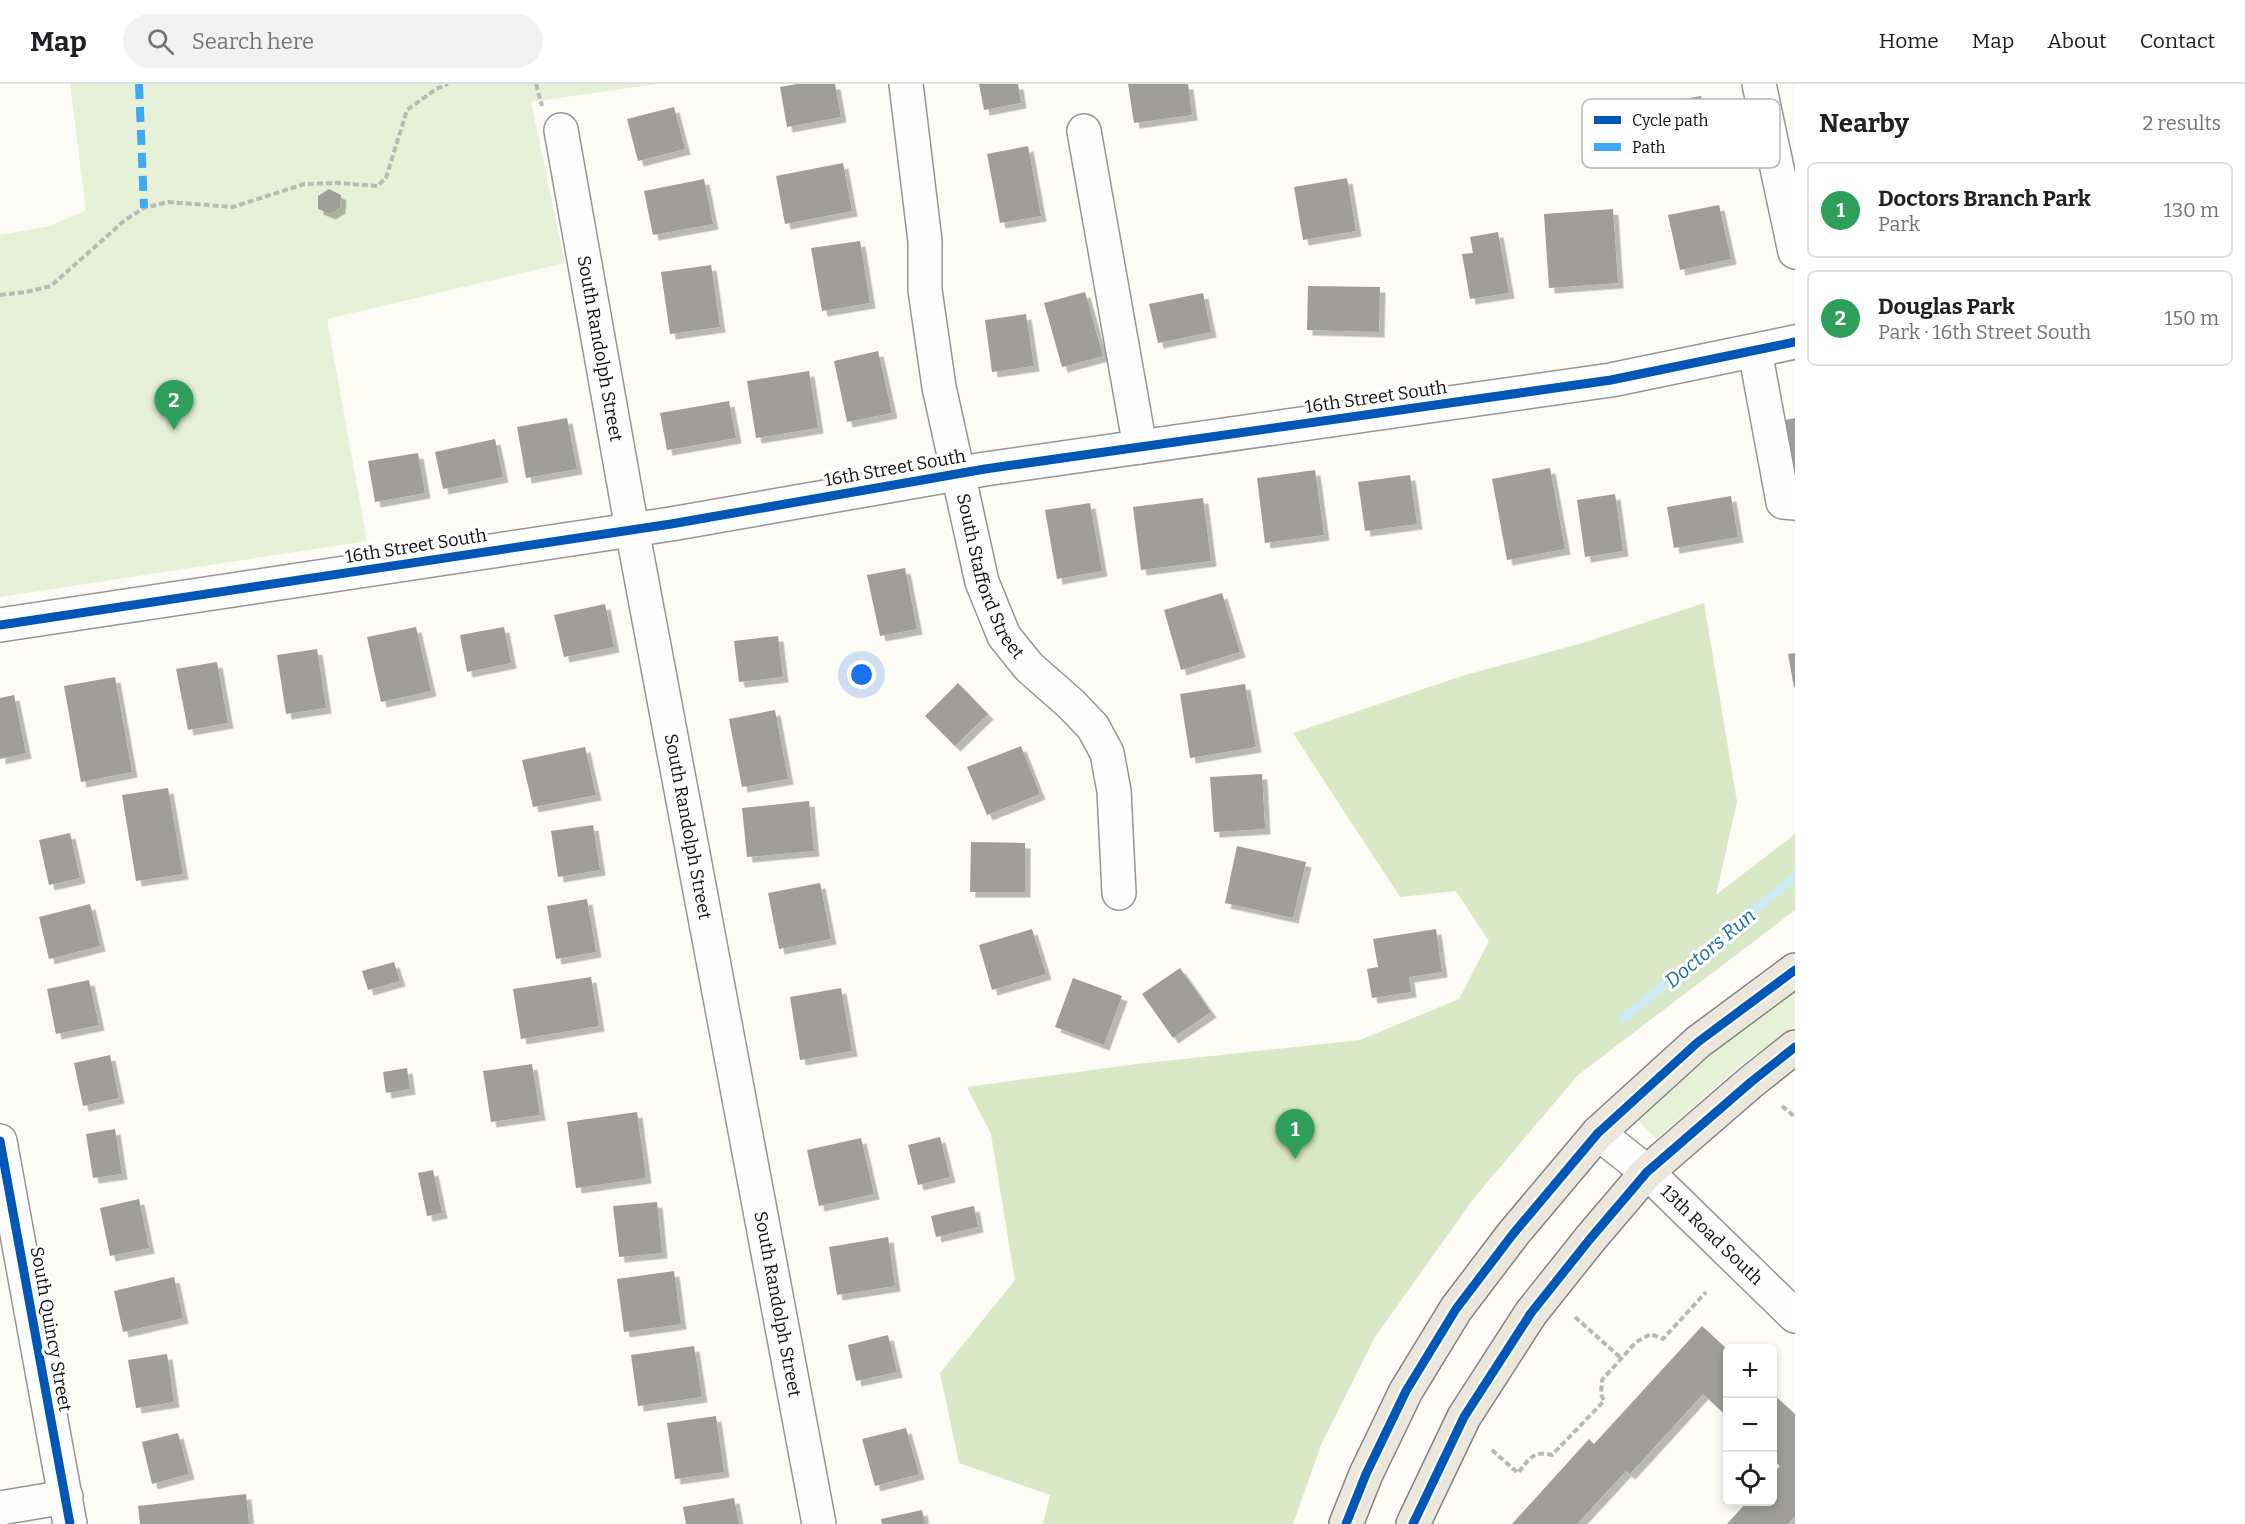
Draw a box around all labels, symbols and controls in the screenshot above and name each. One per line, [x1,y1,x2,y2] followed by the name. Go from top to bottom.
[123,14,543,68] search box
[30,25,87,58] text: Map
[144,25,177,58] icon: search
[192,28,314,55] text: Search here
[1879,28,1939,54] text: Home
[1972,28,2014,54] text: Map
[2047,28,2107,54] text: About
[2140,28,2215,54] text: Contact
[1582,99,1780,168] legend
[1819,108,1909,139] text: Nearby
[1632,111,1708,130] text: Cycle path
[2142,111,2221,135] text: 2 results
[1632,138,1666,157] text: Path
[1878,185,2091,212] text: Doctors Branch Park
[1836,198,1845,222] text: 1
[2164,198,2219,222] text: 130 m
[1878,212,1920,236] text: Park
[573,254,627,444] street label: South Randolph Street
[1878,293,2015,320] text: Douglas Park
[1835,306,1846,330] text: 2
[2164,306,2219,330] text: 150 m
[1878,320,2091,344] text: Park · 16th Street South
[1304,376,1448,418] street label: 16th Street South
[154,380,194,430] pin: 2
[823,445,967,491] street label: 16th Street South
[952,491,1029,664] street label: South Stafford Street
[344,524,488,568] street label: 16th Street South
[847,660,876,689] your location
[660,732,716,922] street label: South Randolph Street
[1660,903,1760,993] water label: Doctors Run
[1276,1110,1314,1159] pin: 1
[1656,1180,1768,1290] street label: 13th Road South
[749,1209,806,1399] street label: South Randolph Street
[26,1245,76,1414] street label: South Quincy Street
[1723,1344,1777,1506] map controls
[1723,1344,1777,1398] button: +
[1723,1398,1777,1452] button: −
[1723,1452,1777,1506] button: locate

